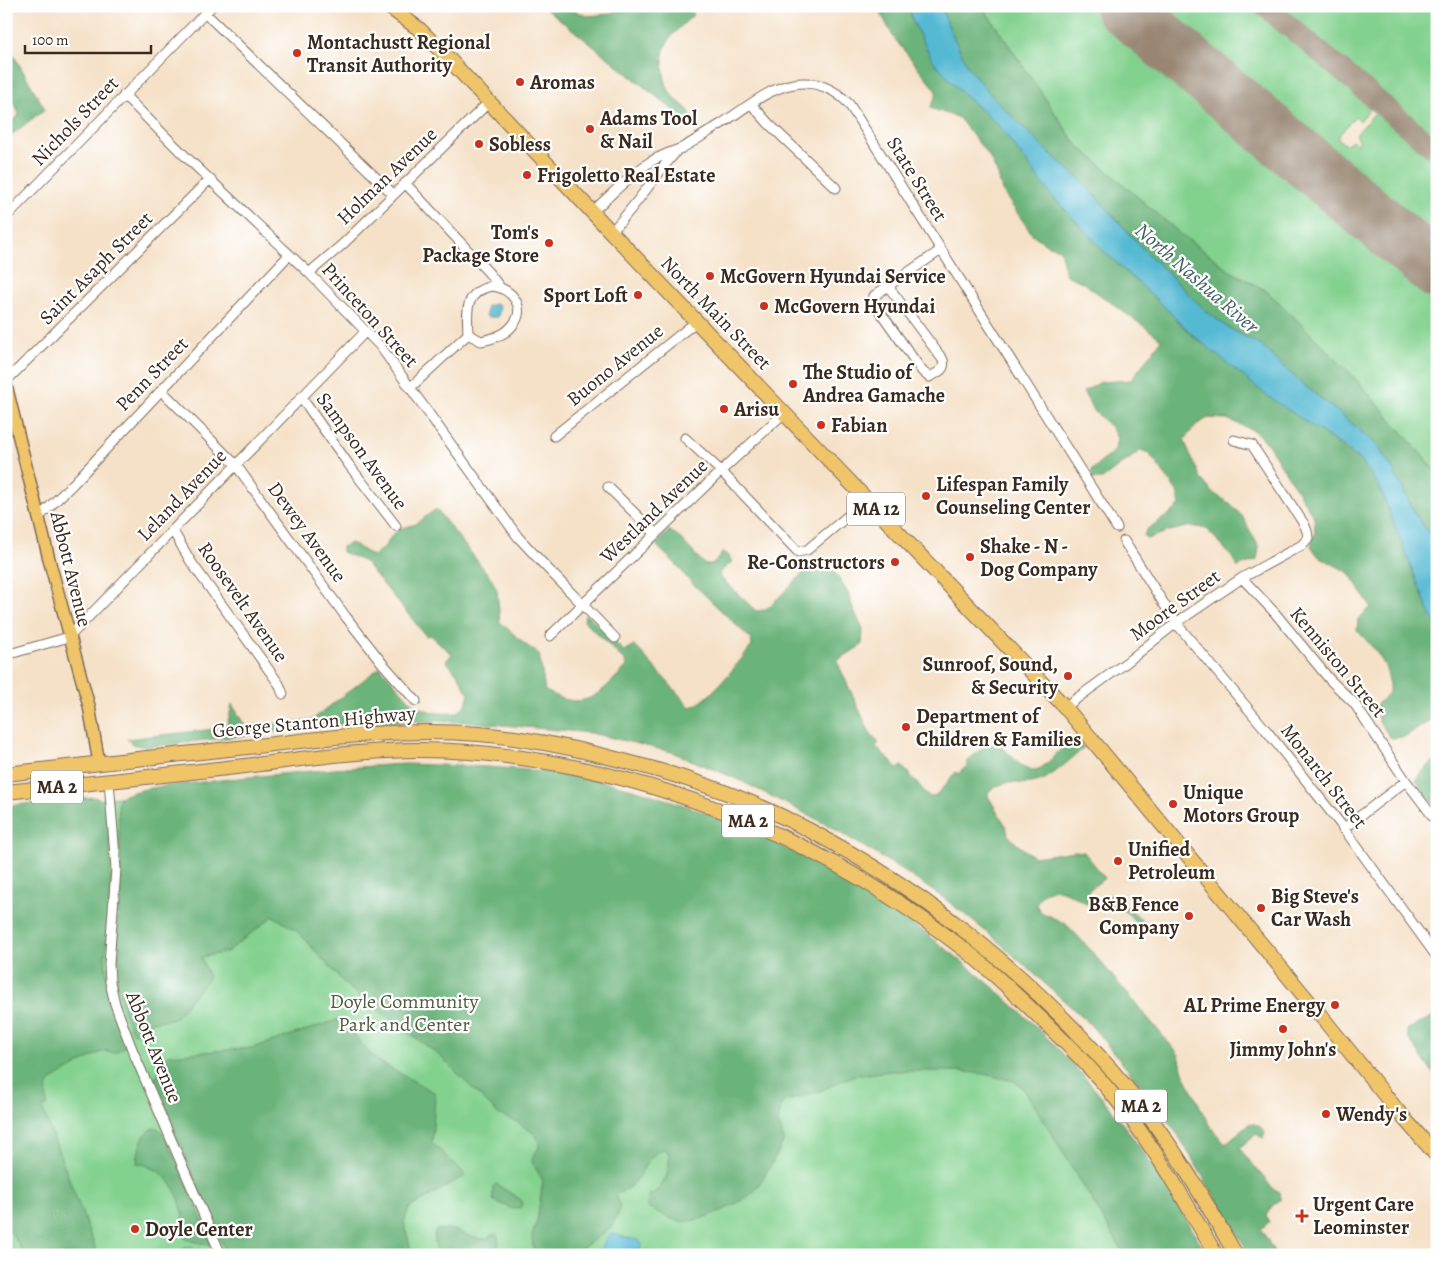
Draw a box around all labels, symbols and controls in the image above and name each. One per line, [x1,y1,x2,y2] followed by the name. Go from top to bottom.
[25,22,151,54] scale bar
[307,29,491,79] place label: Montachustt Regional Transit Authority
[32,30,69,50] text: 100 m
[291,47,303,59] marker: Montachustt Regional Transit Authority
[529,69,595,96] place label: Aromas
[25,70,125,172] street label: Nichols Street
[514,76,526,88] marker: Aromas
[599,105,698,155] place label: Adams Tool & Nail
[331,121,443,231] street label: Holman Avenue
[584,123,596,135] marker: Adams Tool & Nail
[489,131,551,158] place label: Sobless
[880,131,954,227] street label: State Street
[473,138,485,150] marker: Sobless
[537,162,715,189] place label: Frigoletto Real Estate
[521,169,533,181] marker: Frigoletto Real Estate
[33,205,159,331] street label: Saint Asaph Street
[1129,217,1265,340] water label: North Nashua River
[422,219,539,269] place label: Tom's Package Store
[543,237,555,249] marker: Tom's Package Store
[655,250,778,376] street label: North Main Street
[316,257,425,374] street label: Princeton Street
[720,263,946,290] place label: McGovern Hyundai Service
[704,270,716,282] marker: McGovern Hyundai Service
[544,282,628,309] place label: Sport Loft
[632,289,644,301] marker: Sport Loft
[774,293,935,320] place label: McGovern Hyundai
[758,300,770,312] marker: McGovern Hyundai
[561,318,669,412] street label: Buono Avenue
[110,330,195,417] street label: Penn Street
[802,359,945,409] place label: The Studio of Andrea Gamache
[787,378,799,390] marker: The Studio of Andrea Gamache
[310,387,414,515] street label: Sampson Avenue
[733,396,779,423] place label: Arisu
[718,403,730,415] marker: Arisu
[831,412,887,439] place label: Fabian
[815,419,827,431] marker: Fabian
[131,443,233,547] street label: Leland Avenue
[593,453,714,570] street label: Westland Avenue
[936,471,1090,521] place label: Lifespan Family Counseling Center
[261,476,353,588] street label: Dewey Avenue
[920,490,932,502] marker: Lifespan Family Counseling Center
[847,492,905,526] road number: MA 12
[43,507,98,630] street label: Abbott Avenue
[980,533,1098,583] place label: Shake - N - Dog Company
[191,536,295,668] street label: Roosevelt Avenue
[747,549,885,576] place label: Re-Constructors
[964,551,976,563] marker: Shake - N - Dog Company
[889,556,901,568] marker: Re-Constructors
[1124,563,1226,647] street label: Moore Street
[1284,601,1393,724] street label: Kenniston Street
[922,651,1059,701] place label: Sunroof, Sound, & Security
[1062,670,1074,682] marker: Sunroof, Sound, & Security
[211,700,418,744] street label: George Stanton Highway
[916,703,1081,753] place label: Department of Children & Families
[1274,718,1374,834] street label: Monarch Street
[900,721,912,733] marker: Department of Children & Families
[31,770,83,804] road number: MA 2
[1183,779,1300,829] place label: Unique Motors Group
[1167,798,1179,810] marker: Unique Motors Group
[722,804,774,838] road number: MA 2
[1128,836,1215,886] place label: Unified Petroleum
[1112,855,1124,867] marker: Unified Petroleum
[1271,883,1359,933] place label: Big Steve's Car Wash
[1088,891,1180,941] place label: B&B Fence Company
[1255,902,1267,914] marker: Big Steve's Car Wash
[1183,910,1195,922] marker: B&B Fence Company
[119,986,189,1107] street label: Abbott Avenue
[330,988,479,1038] park label: Doyle Community Park and Center
[1183,992,1326,1019] place label: AL Prime Energy
[1329,999,1341,1011] marker: AL Prime Energy
[1277,1023,1289,1035] marker: Jimmy John's
[1229,1036,1337,1063] place label: Jimmy John's
[1115,1090,1167,1122] road number: MA 2
[1335,1101,1407,1128] place label: Wendy's
[1320,1108,1332,1120] marker: Wendy's
[1313,1191,1414,1241] place label: Urgent Care Leominster
[1295,1209,1309,1223] marker: Urgent Care Leominster
[145,1216,253,1243] place label: Doyle Center
[129,1223,141,1235] marker: Doyle Center

